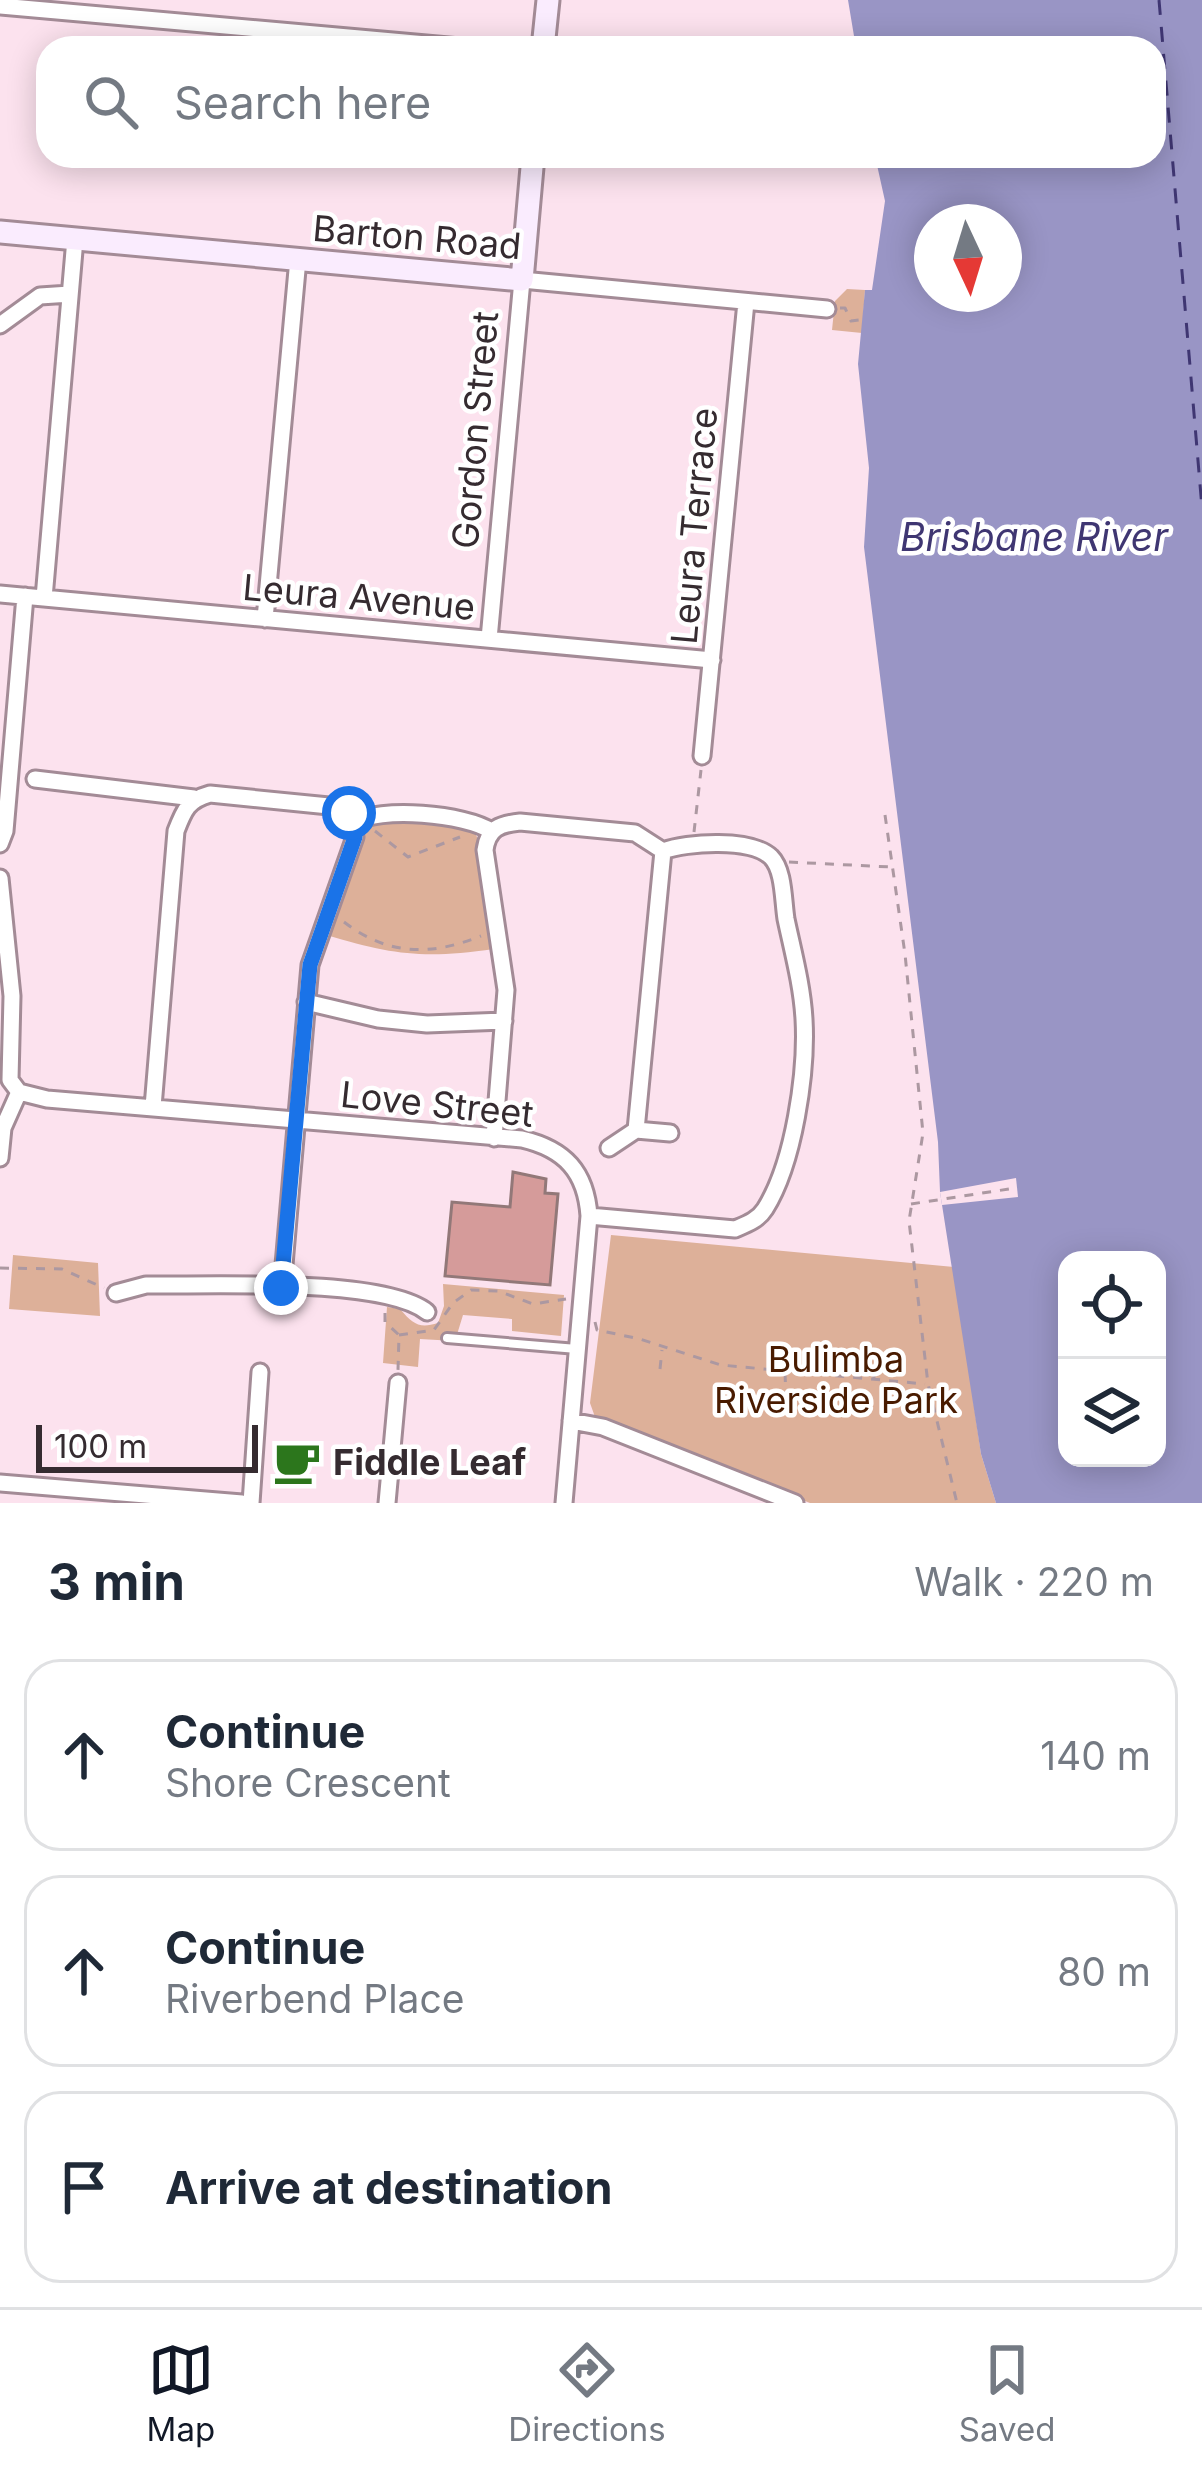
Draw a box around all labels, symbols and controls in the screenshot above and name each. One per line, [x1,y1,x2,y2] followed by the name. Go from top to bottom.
[36,36,1166,168] search box
[78,69,144,135] icon: search
[174,75,431,130] text: Search here
[914,204,1022,312] north arrow
[311,206,523,268] street label: Barton Road
[443,309,507,550] street label: Gordon Street
[662,406,726,646] street label: Leura Terrace
[900,513,1169,560] water label: Brisbane River
[241,565,477,629] street label: Leura Avenue
[322,786,376,840] route start
[338,1072,536,1136] street label: Love Street
[1058,1251,1166,1467] map controls
[1058,1251,1166,1359] button: locate
[254,1261,308,1315] route end
[714,1337,958,1422] park label: Bulimba Riverside Park
[1058,1359,1166,1467] button: layers
[36,1419,258,1472] scale bar
[54,1426,147,1466] text: 100 m
[272,1437,322,1487] cafe icon: Fiddle Leaf
[333,1440,526,1484] place label: Fiddle Leaf
[48,1551,185,1612] text: 3 min
[914,1558,1154,1605] text: Walk · 220 m
[165,1704,365,1759] text: Continue
[51,1722,117,1788] icon: ahead
[1040,1732,1151,1779] text: 140 m
[165,1759,451,1806] text: Shore Crescent
[165,1920,365,1975] text: Continue
[51,1938,117,2004] icon: ahead
[1057,1948,1151,1995] text: 80 m
[165,1975,465,2022] text: Riverbend Place
[51,2154,117,2220] icon: arrive
[165,2160,612,2215] text: Arrive at destination
[147,2337,215,2449] tab: Map
[508,2337,666,2449] tab: Directions
[959,2337,1055,2449] tab: Saved

